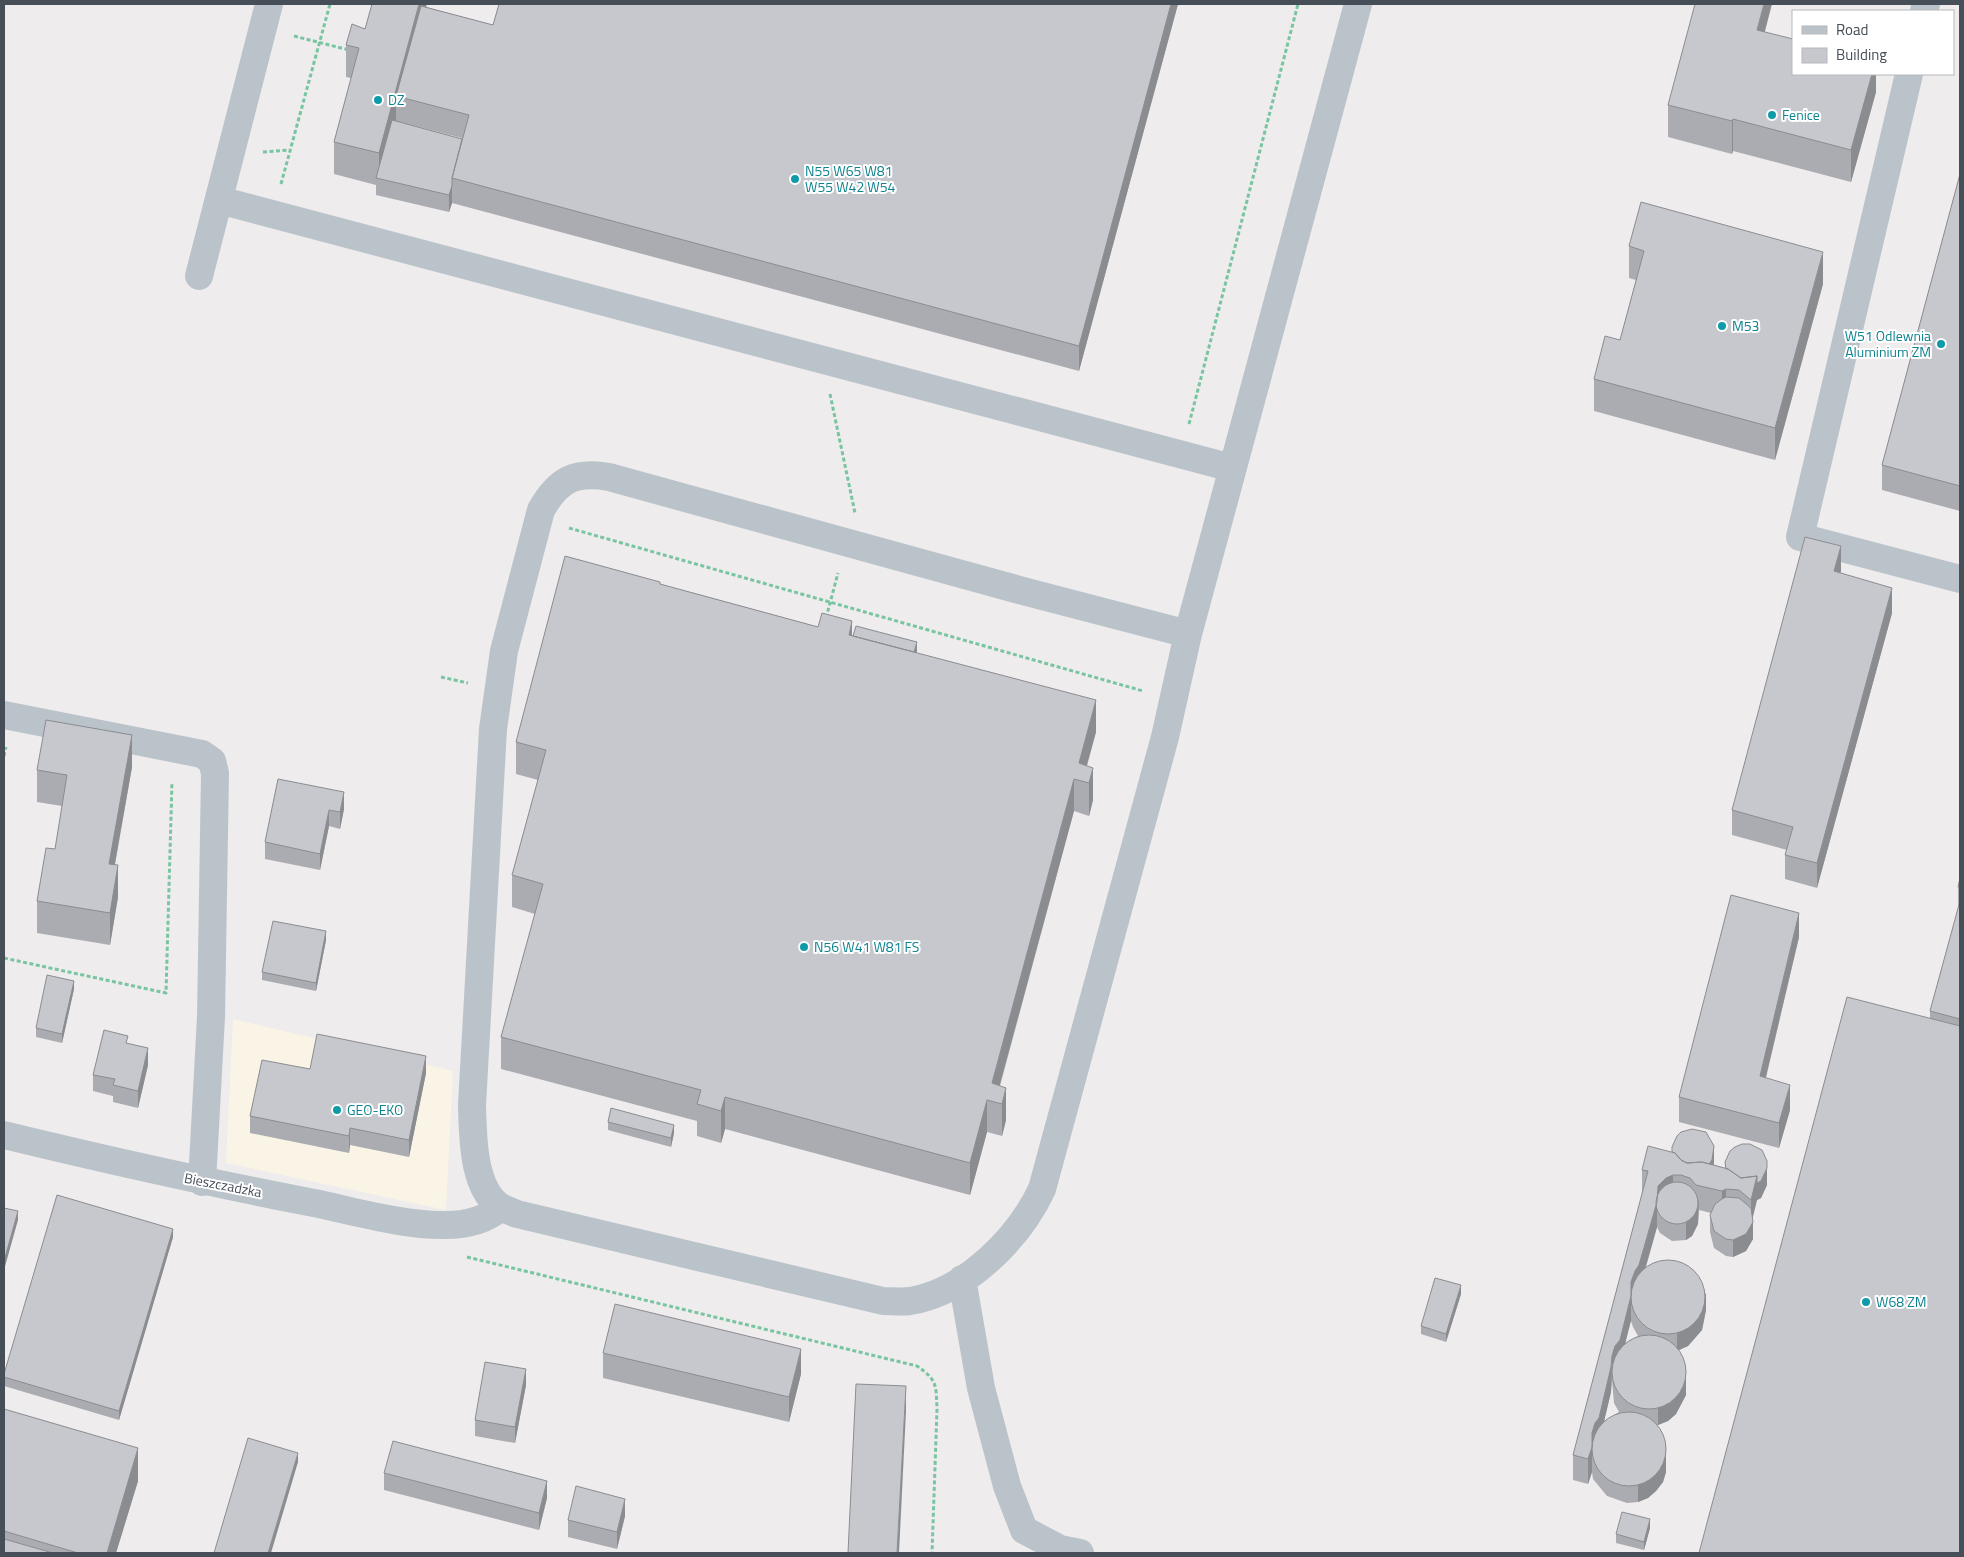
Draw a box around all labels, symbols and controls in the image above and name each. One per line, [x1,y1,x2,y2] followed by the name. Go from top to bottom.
[1792,10,1954,75] legend
[1836,18,1868,41] text: Road
[1836,43,1887,66] text: Building
[388,89,404,110] place label: DZ
[372,94,384,106] marker: DZ
[1782,104,1820,125] place label: Fenice
[1766,109,1778,121] marker: Fenice
[805,160,896,197] place label: N55 W65 W81 W55 W42 W54
[789,173,801,185] marker: N55 W65 W81 W55 W42 W54
[1732,315,1759,336] place label: M53
[1716,320,1728,332] marker: M53
[1845,325,1931,362] place label: W51 Odlewnia Aluminium ZM
[1935,338,1947,350] marker: W51 Odlewnia Aluminium ZM
[814,936,919,957] place label: N56 W41 W81 FS
[798,941,810,953] marker: N56 W41 W81 FS
[347,1099,403,1120] place label: GEO-EKO
[331,1104,343,1116] marker: GEO-EKO
[183,1167,264,1202] street label: Bieszczadzka
[1876,1291,1926,1312] place label: W68 ZM
[1860,1296,1872,1308] marker: W68 ZM

